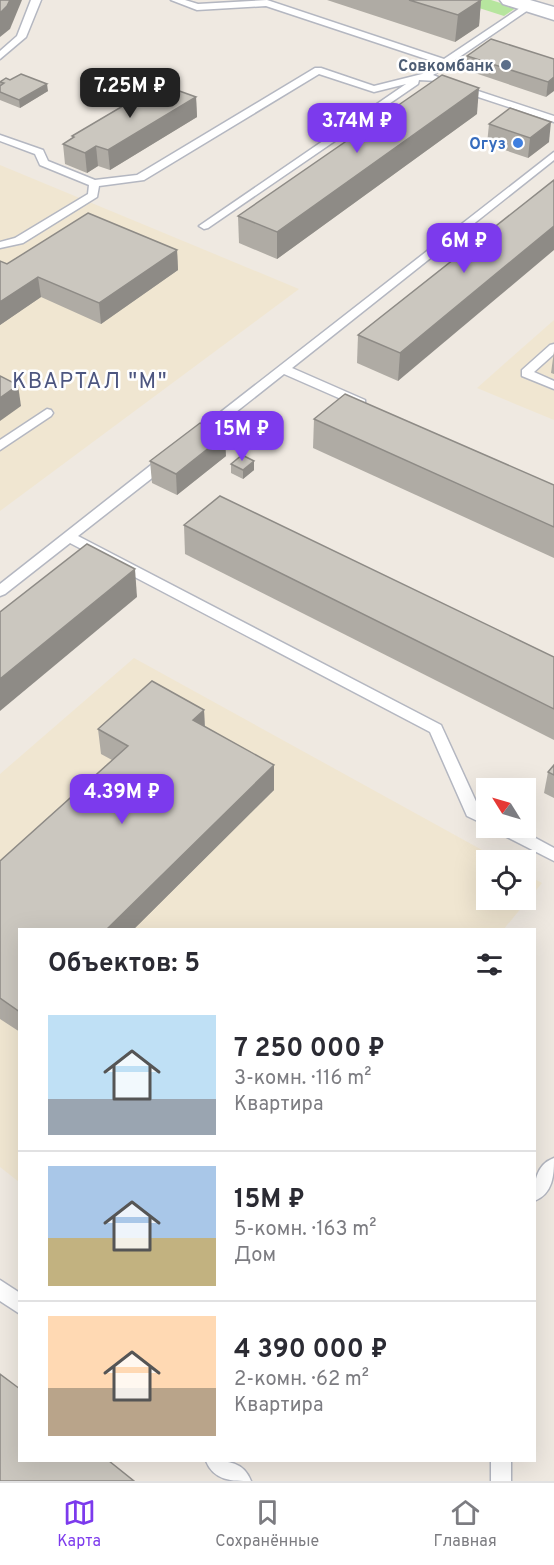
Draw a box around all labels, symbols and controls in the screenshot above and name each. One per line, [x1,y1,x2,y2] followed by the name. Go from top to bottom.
[398,57,494,77] place label: Совкомбанк
[499,58,513,72] marker: Совкомбанк
[75,68,185,119] pin: 7.25M ₽
[94,74,166,100] text: 7.25M ₽
[302,103,412,154] pin: 3.74M ₽
[322,109,392,135] text: 3.74M ₽
[469,135,506,155] place label: Огуз
[511,136,525,150] marker: Огуз
[428,223,500,274] pin: 6M ₽
[441,229,487,255] text: 6M ₽
[12,369,168,396] district label: КВАРТАЛ "М"
[200,411,284,462] pin: 15M ₽
[215,417,269,443] text: 15M ₽
[67,774,177,825] pin: 4.39M ₽
[476,778,536,838] north arrow
[476,778,536,910] map controls
[84,780,160,806] text: 4.39M ₽
[476,850,536,910] button: locate
[48,948,200,981] text: Объектов: 5
[473,948,506,981] icon: filters
[234,1033,385,1066] text: 7 250 000 ₽
[96,1039,168,1111] icon: home
[234,1066,371,1092] text: 3-комн. · 116 m²
[234,1092,323,1118] text: Квартира
[234,1184,305,1217] text: 15M ₽
[96,1190,168,1262] icon: home
[234,1217,376,1243] text: 5-комн. · 163 m²
[234,1243,276,1269] text: Дом
[234,1334,388,1367] text: 4 390 000 ₽
[96,1340,168,1412] icon: home
[234,1367,369,1393] text: 2-комн. · 62 m²
[234,1393,323,1419] text: Квартира
[57,1496,101,1552] tab: Карта
[215,1496,319,1552] tab: Сохранённые
[433,1496,497,1552] tab: Главная

